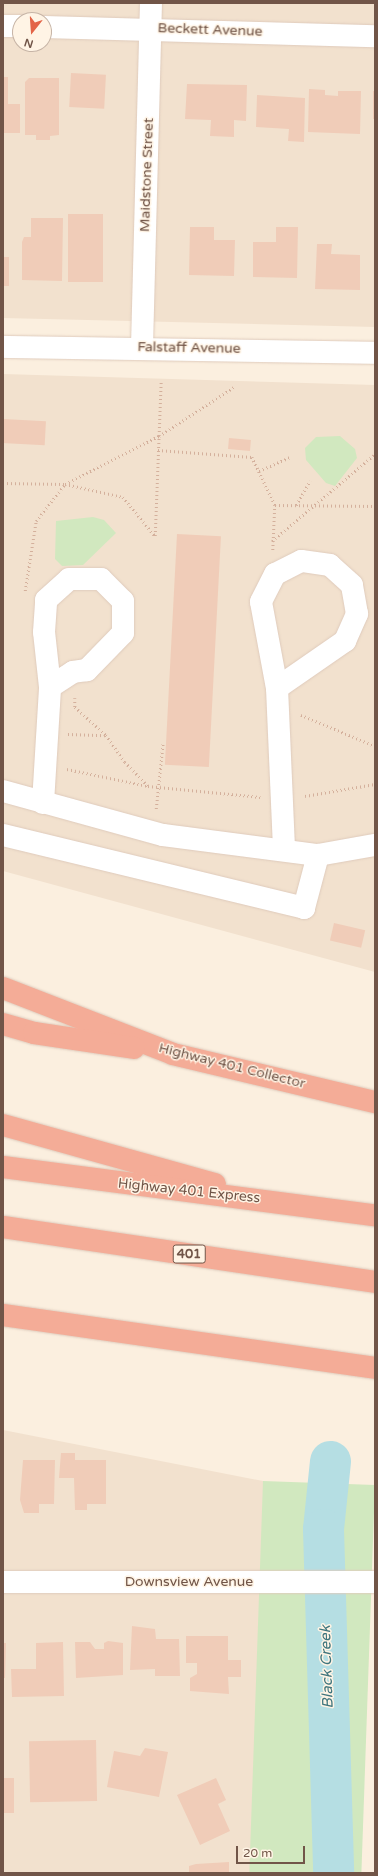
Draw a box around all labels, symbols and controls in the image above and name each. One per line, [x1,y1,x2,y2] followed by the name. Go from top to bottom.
[12,12,52,52] north arrow
[157,20,263,40] street label: Beckett Avenue
[23,35,35,51] text: N
[137,118,157,232] street label: Maidstone Street
[137,339,241,357] street label: Falstaff Avenue
[157,1040,307,1092] street label: Highway 401 Collector
[117,1175,261,1207] street label: Highway 401 Express
[172,1243,206,1265] road number: 401
[125,1574,253,1590] street label: Downsview Avenue
[317,1625,337,1709] water label: Black Creek
[238,1838,307,1864] scale bar
[243,1846,272,1860] text: 20 m

